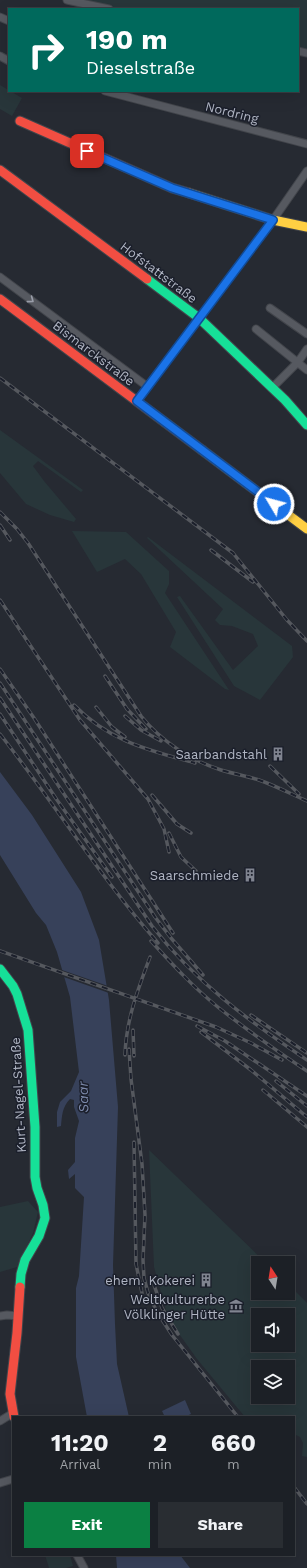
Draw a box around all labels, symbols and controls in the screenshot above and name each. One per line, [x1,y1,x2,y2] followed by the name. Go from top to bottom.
[86,23,168,56] text: 190 m
[20,24,72,76] icon: right
[86,57,195,78] text: Dieselstraße
[204,99,260,126] street label: Nordring
[70,134,104,168] pin
[76,140,98,162] icon: arrive
[117,239,200,306] street label: Hofstattstraße
[27,295,34,302] one-way arrow
[50,318,138,389] street label: Bismarckstraße
[253,483,295,525] position arrow
[270,746,286,762] building icon: Saarbandstahl
[175,747,267,762] place label: Saarbandstahl
[242,867,258,883] building icon: Saarschmiede
[150,868,239,883] place label: Saarschmiede
[8,1037,29,1153] street label: Kurt-Nagel-Straße
[74,1080,92,1113] water label: Saar
[251,1256,295,1300] north arrow
[251,1256,295,1404] map controls
[198,1272,214,1288] building icon: ehem. Kokerei
[105,1273,195,1288] place label: ehem. Kokerei
[124,1292,225,1322] place label: Weltkulturerbe Völklinger Hütte
[228,1298,244,1314] museum icon: Weltkulturerbe Völklinger Hütte
[251,1308,295,1352] button: sound
[251,1360,295,1404] button: layers
[51,1429,109,1457] text: 11:20
[153,1429,167,1457] text: 2
[211,1429,256,1457] text: 660
[60,1457,100,1472] text: Arrival
[148,1457,172,1472] text: min
[227,1457,240,1472] text: m
[24,1502,150,1548] button: Exit
[158,1502,283,1548] button: Share

